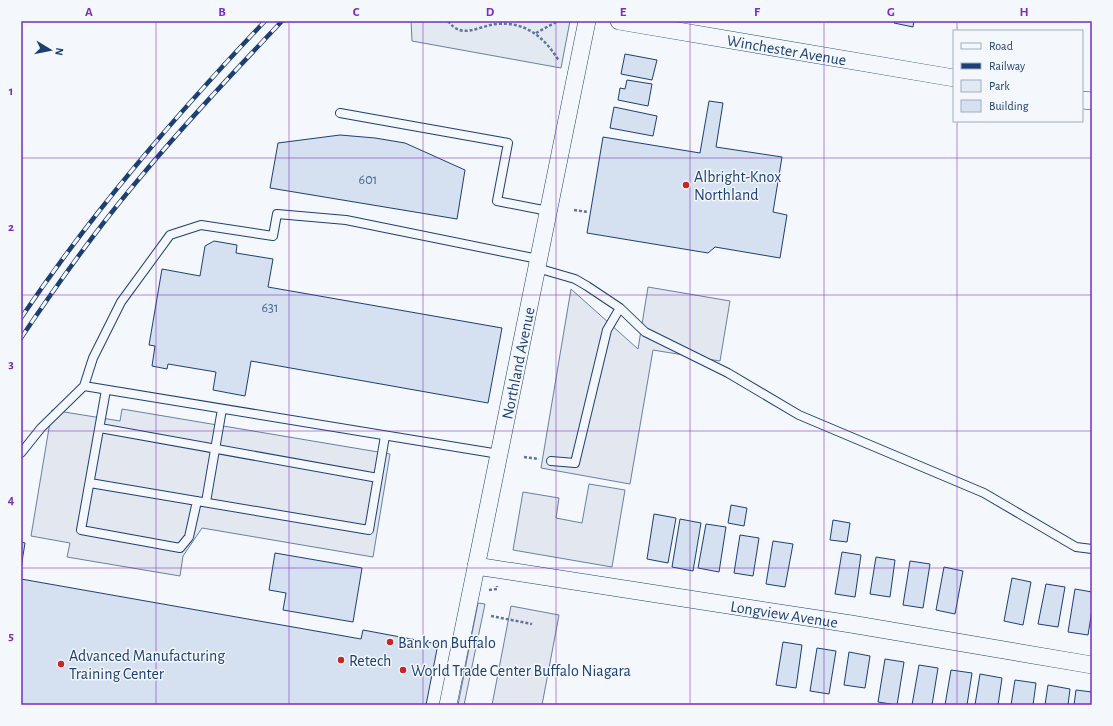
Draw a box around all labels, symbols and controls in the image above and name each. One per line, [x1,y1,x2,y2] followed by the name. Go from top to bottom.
[85,6,93,19] text: A
[218,6,226,19] text: B
[353,6,360,19] text: C
[486,6,495,19] text: D
[620,6,627,19] text: E
[754,6,761,19] text: F
[887,6,895,19] text: G
[1019,6,1029,19] text: H
[30,30,70,70] north arrow
[953,30,1083,122] legend
[725,32,847,69] street label: Winchester Avenue
[989,40,1013,52] text: Road
[53,47,65,56] text: N
[989,60,1025,73] text: Railway
[989,80,1010,92] text: Park
[9,85,13,98] text: 1
[989,100,1029,112] text: Building
[694,169,781,203] place label: Albright-Knox Northland
[359,173,377,187] house number: 601
[681,180,691,190] marker: Albright-Knox Northland
[8,221,14,234] text: 2
[261,301,279,315] house number: 631
[499,306,538,421] street label: Northland Avenue
[8,358,14,371] text: 3
[8,494,15,507] text: 4
[729,598,839,631] street label: Longview Avenue
[8,630,14,643] text: 5
[398,635,496,651] place label: Bank on Buffalo
[385,637,395,647] marker: Bank on Buffalo
[69,648,225,682] place label: Advanced Manufacturing Training Center
[349,653,391,669] place label: Retech
[336,655,346,665] marker: Retech
[56,659,66,669] marker: Advanced Manufacturing Training Center
[411,663,631,679] place label: World Trade Center Buffalo Niagara
[398,665,408,675] marker: World Trade Center Buffalo Niagara

